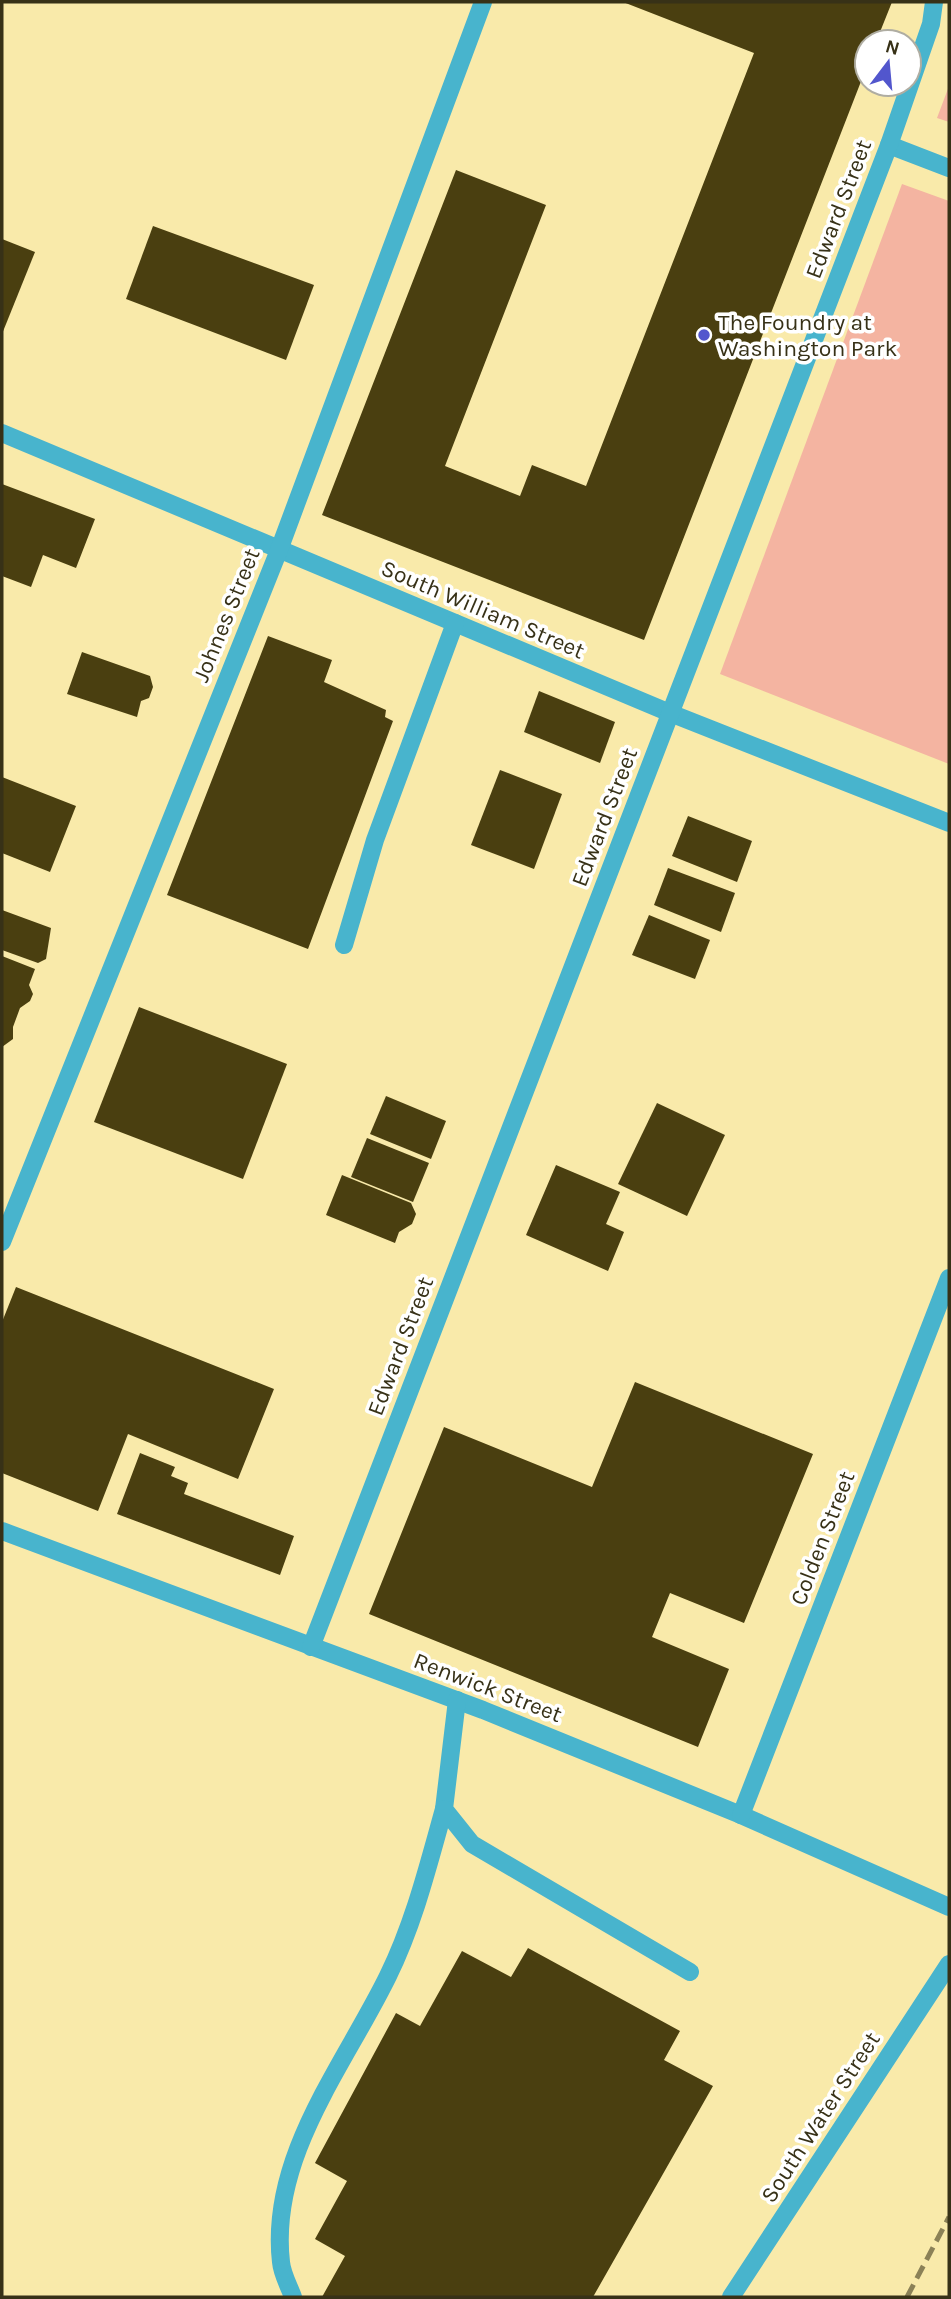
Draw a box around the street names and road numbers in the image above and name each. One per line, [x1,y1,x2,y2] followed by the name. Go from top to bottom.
[800,136,877,282] street label: Edward Street
[187,544,266,686] street label: Johnes Street
[377,554,589,665] street label: South William Street
[566,744,643,890] street label: Edward Street
[362,1273,439,1419] street label: Edward Street
[785,1467,860,1609] street label: Colden Street
[410,1647,566,1728] street label: Renwick Street
[755,2026,886,2208] street label: South Water Street

